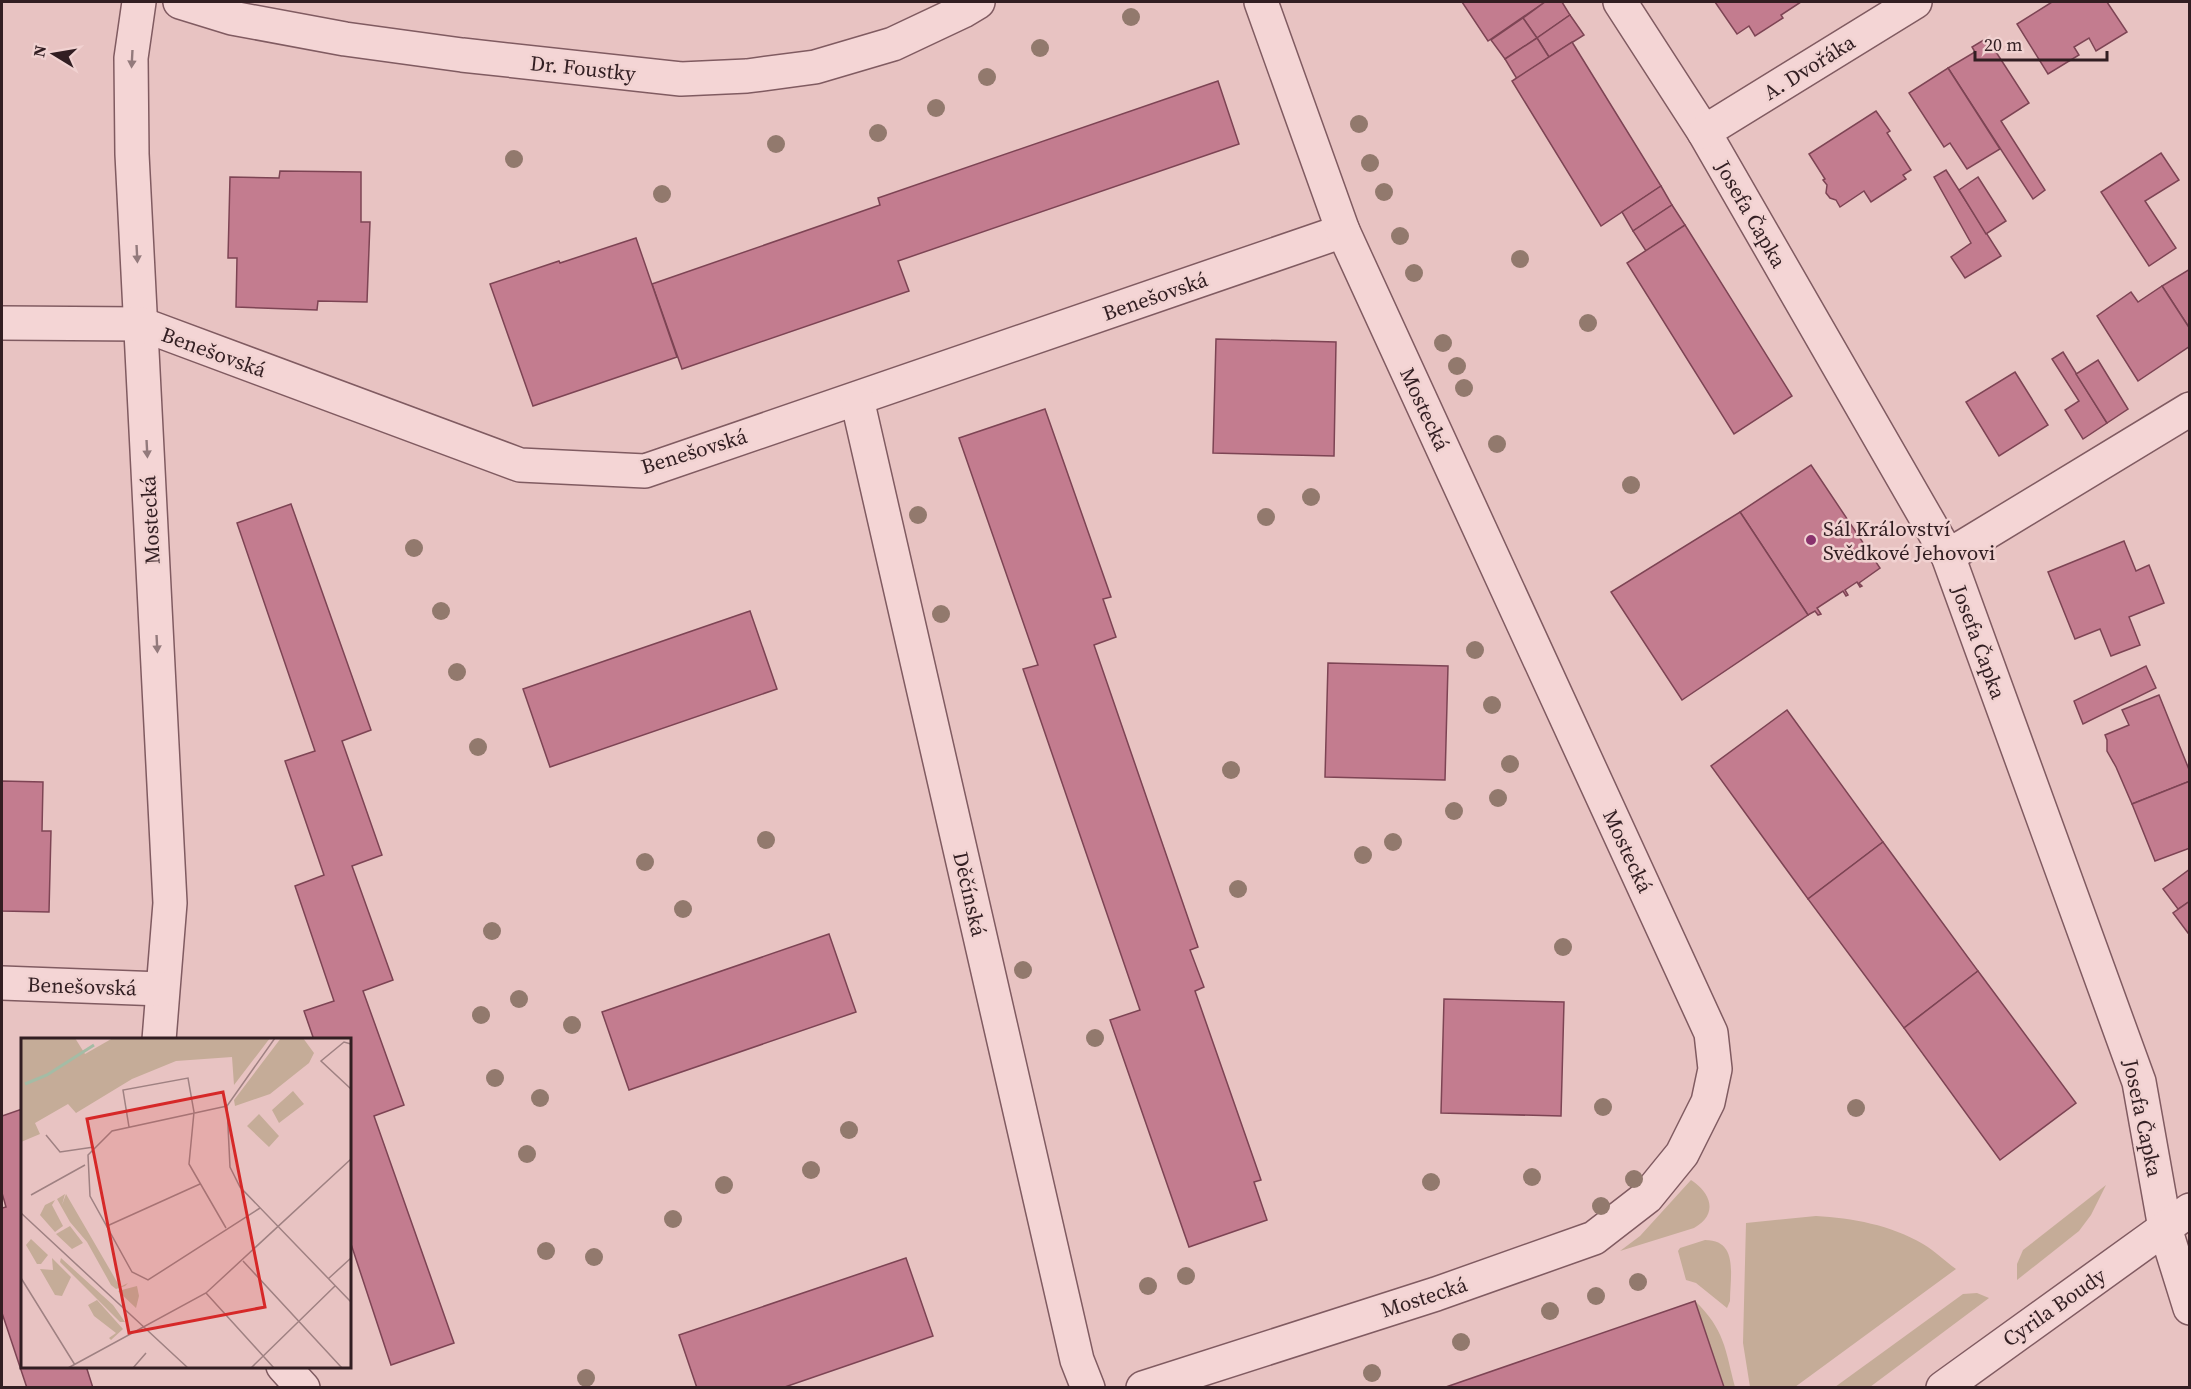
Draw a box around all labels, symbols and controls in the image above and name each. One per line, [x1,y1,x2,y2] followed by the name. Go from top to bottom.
[24,24,84,84] north arrow
[1975,24,2107,62] scale bar
[1758,27,1861,107] street label: A. Dvořáka
[1984,32,2022,57] text: 20 m
[27,43,51,59] text: N
[529,48,638,88] street label: Dr. Foustky
[127,50,136,69] one-way arrow
[1708,154,1794,273] street label: Josefa Čapka
[133,245,142,264] one-way arrow
[1099,264,1212,328] street label: Benešovská
[158,320,271,384] street label: Benešovská
[1393,363,1457,456] street label: Mostecká
[637,421,751,481] street label: Benešovská
[142,440,151,459] one-way arrow
[133,475,167,565] street label: Mostecká
[1823,514,1995,567] place label: Sál Království Svědkové Jehovovi
[1804,533,1818,547] marker: Sál Království Svědkové Jehovovi
[1945,580,2013,703] street label: Josefa Čapka
[152,634,161,653] one-way arrow
[1596,805,1660,898] street label: Mostecká
[946,849,994,939] street label: Děčínská
[27,970,138,1002] street label: Benešovská
[21,1038,351,1368] inset map
[2116,1056,2170,1180] street label: Josefa Čapka
[1997,1261,2112,1353] street label: Cyrila Boudy
[1377,1269,1471,1325] street label: Mostecká

